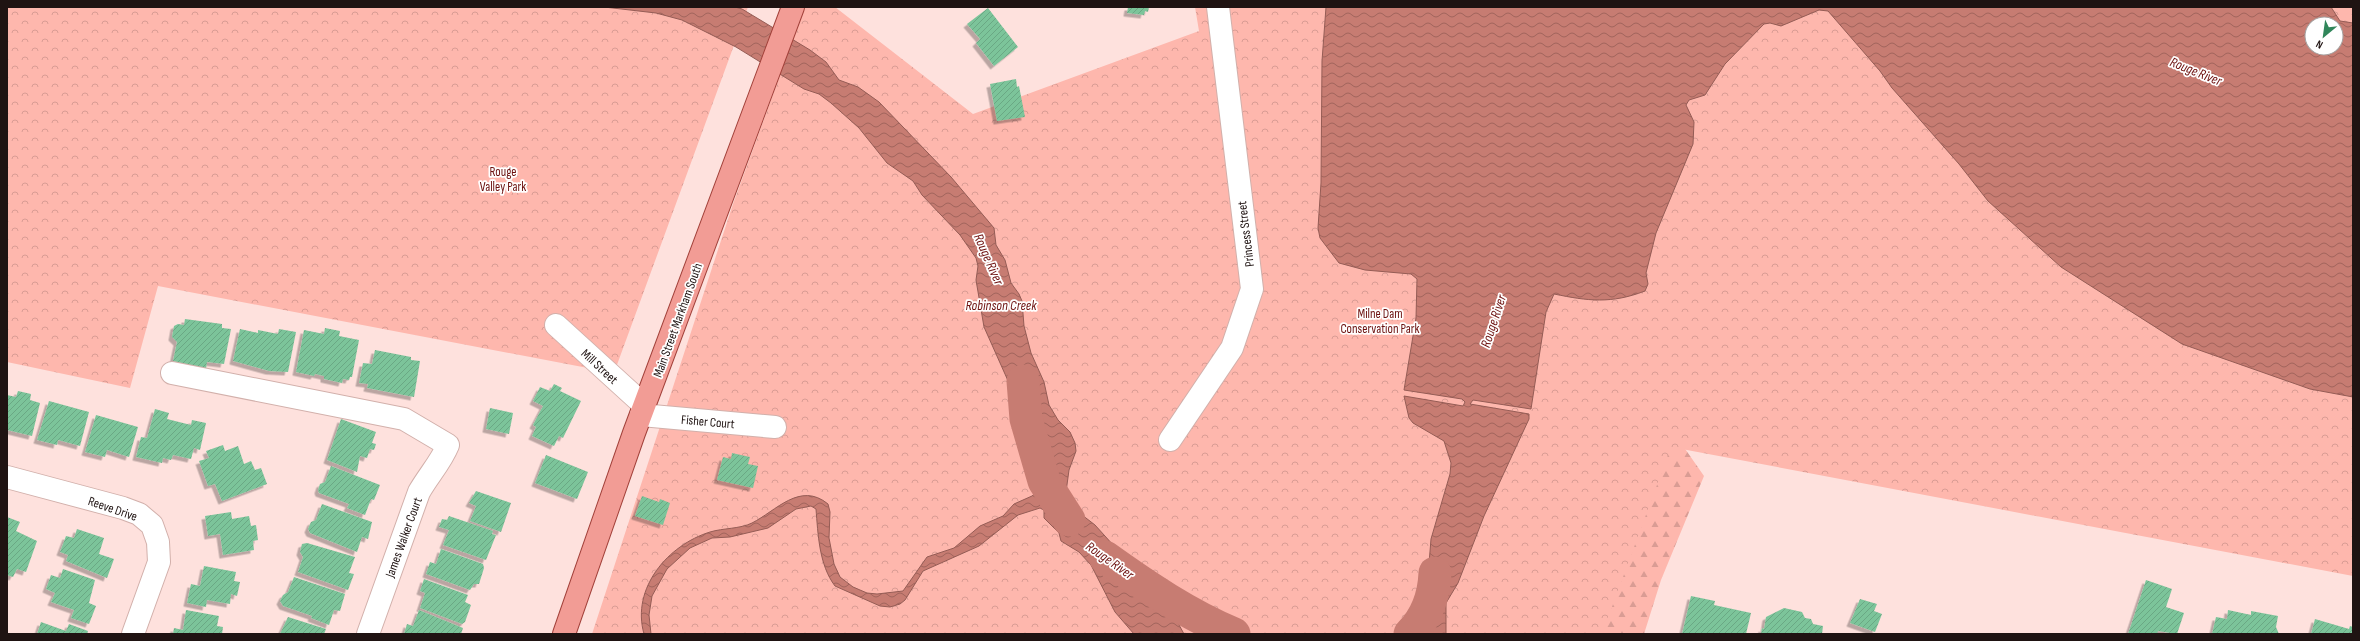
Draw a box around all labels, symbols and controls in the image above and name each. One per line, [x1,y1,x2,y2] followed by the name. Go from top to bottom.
[2304,16,2344,56] north arrow
[2314,37,2325,51] text: N
[2167,53,2225,90] water label: Rouge River
[480,164,526,195] park label: Rouge Valley Park
[1234,200,1258,268] street label: Princess Street
[970,231,1008,288] water label: Rouge River
[650,261,706,380] street label: Main Street Markham South
[1477,292,1510,350] water label: Rouge River
[965,297,1037,314] water label: Robinson Creek
[1340,306,1420,337] park label: Milne Dam Conservation Park
[578,346,621,388] street label: Mill Street
[680,412,735,432] street label: Fisher Court
[86,493,139,525] street label: Reeve Drive
[382,495,426,581] street label: James Walker Court
[1083,538,1138,584] water label: Rouge River

